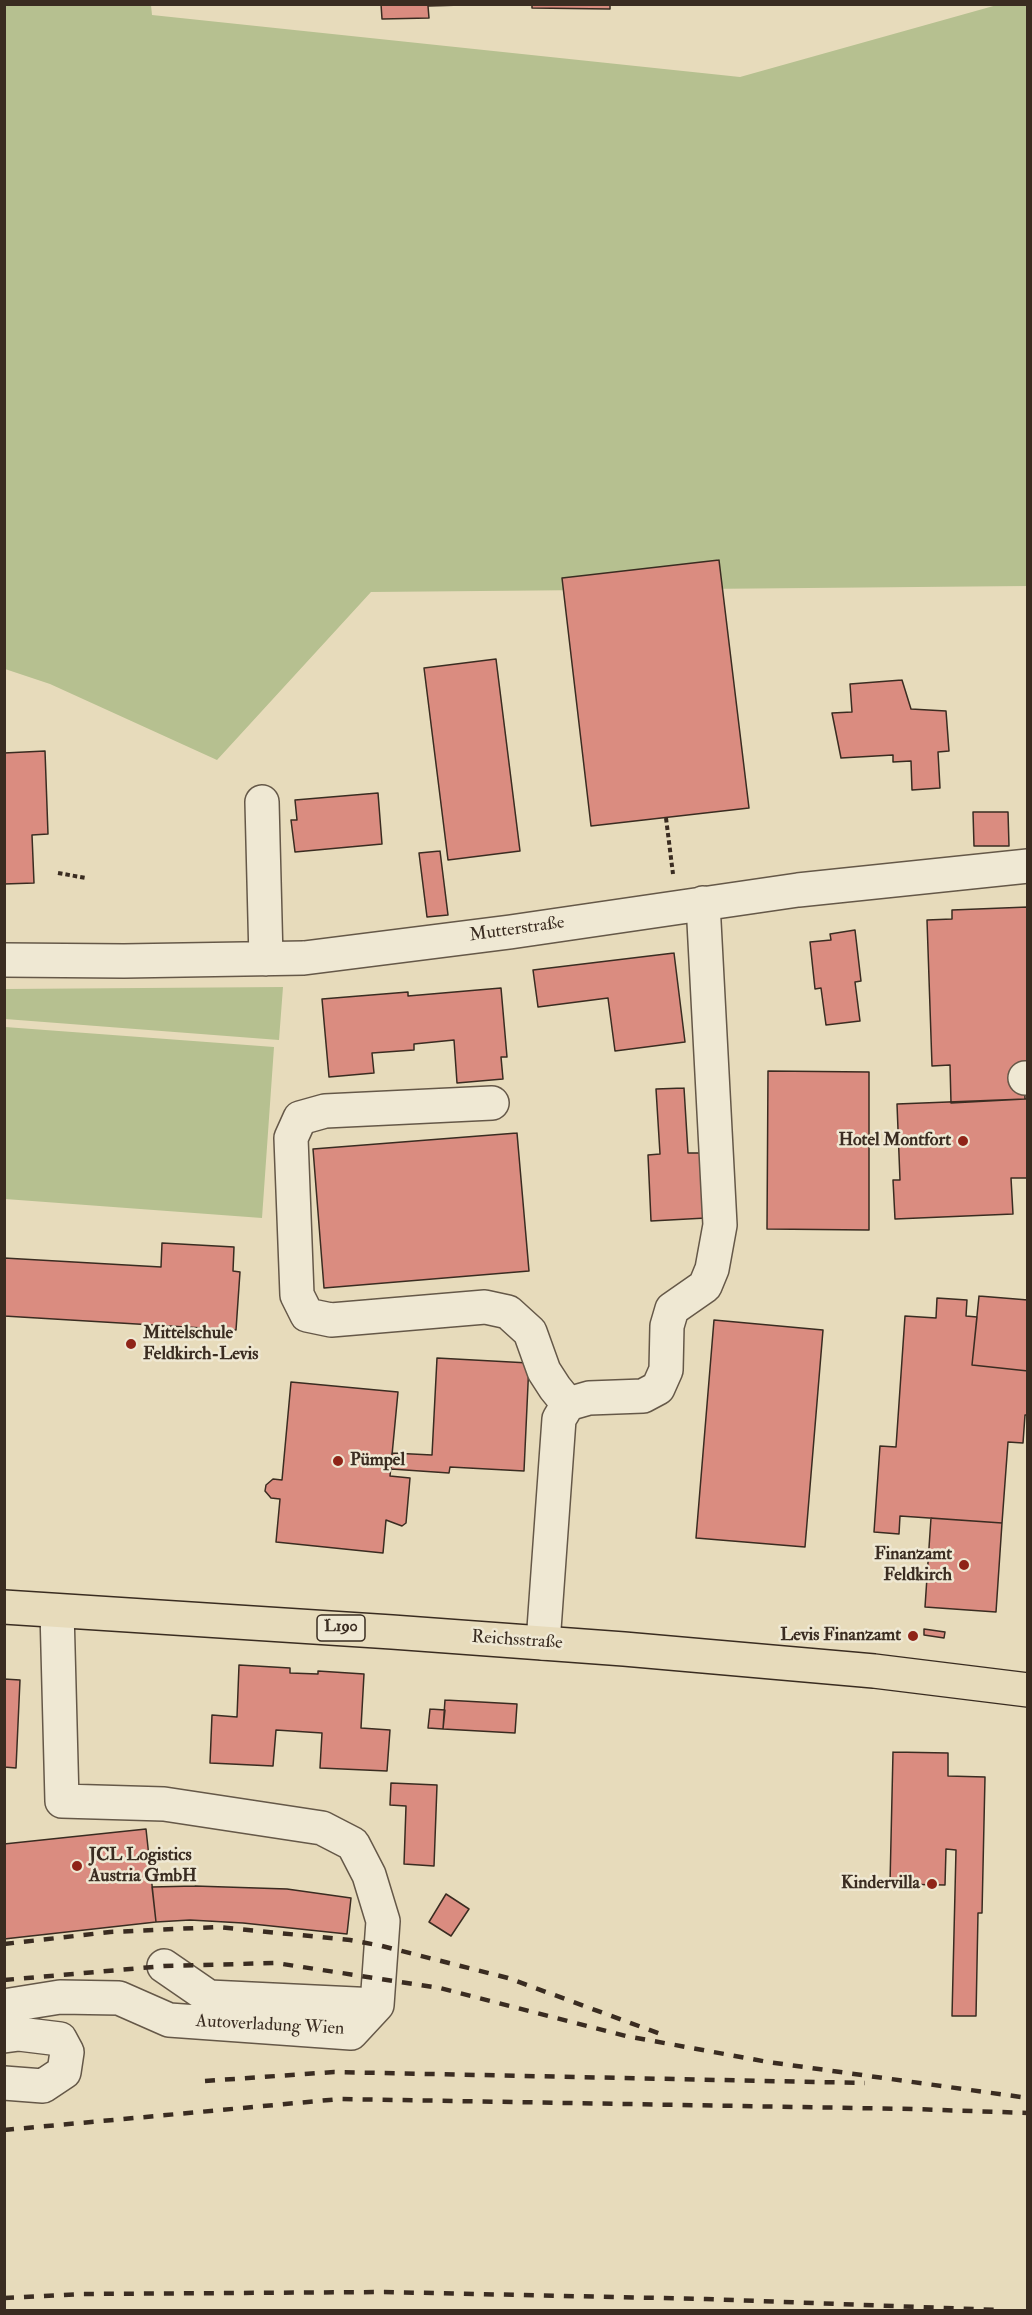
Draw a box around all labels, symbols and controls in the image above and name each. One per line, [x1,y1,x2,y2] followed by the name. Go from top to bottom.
[468,913,566,947] street label: Mutterstraße
[838,1130,951,1152] place label: Hotel Montfort
[956,1134,970,1148] marker: Hotel Montfort
[143,1323,258,1366] place label: Mittelschule Feldkirch-Levis
[124,1337,138,1351] marker: Mittelschule Feldkirch-Levis
[350,1450,405,1472] place label: Pümpel
[331,1454,345,1468] marker: Pümpel
[874,1544,952,1586] place label: Finanzamt Feldkirch
[957,1558,971,1572] marker: Finanzamt Feldkirch
[317,1615,365,1641] road number: L190
[780,1625,901,1647] place label: Levis Finanzamt
[471,1627,563,1655] street label: Reichsstraße
[906,1629,920,1643] marker: Levis Finanzamt
[89,1845,197,1888] place label: JCL Logistics Austria GmbH
[70,1859,84,1873] marker: JCL Logistics Austria GmbH
[841,1873,920,1895] place label: Kindervilla
[925,1877,939,1891] marker: Kindervilla
[195,2011,345,2041] street label: Autoverladung Wien

